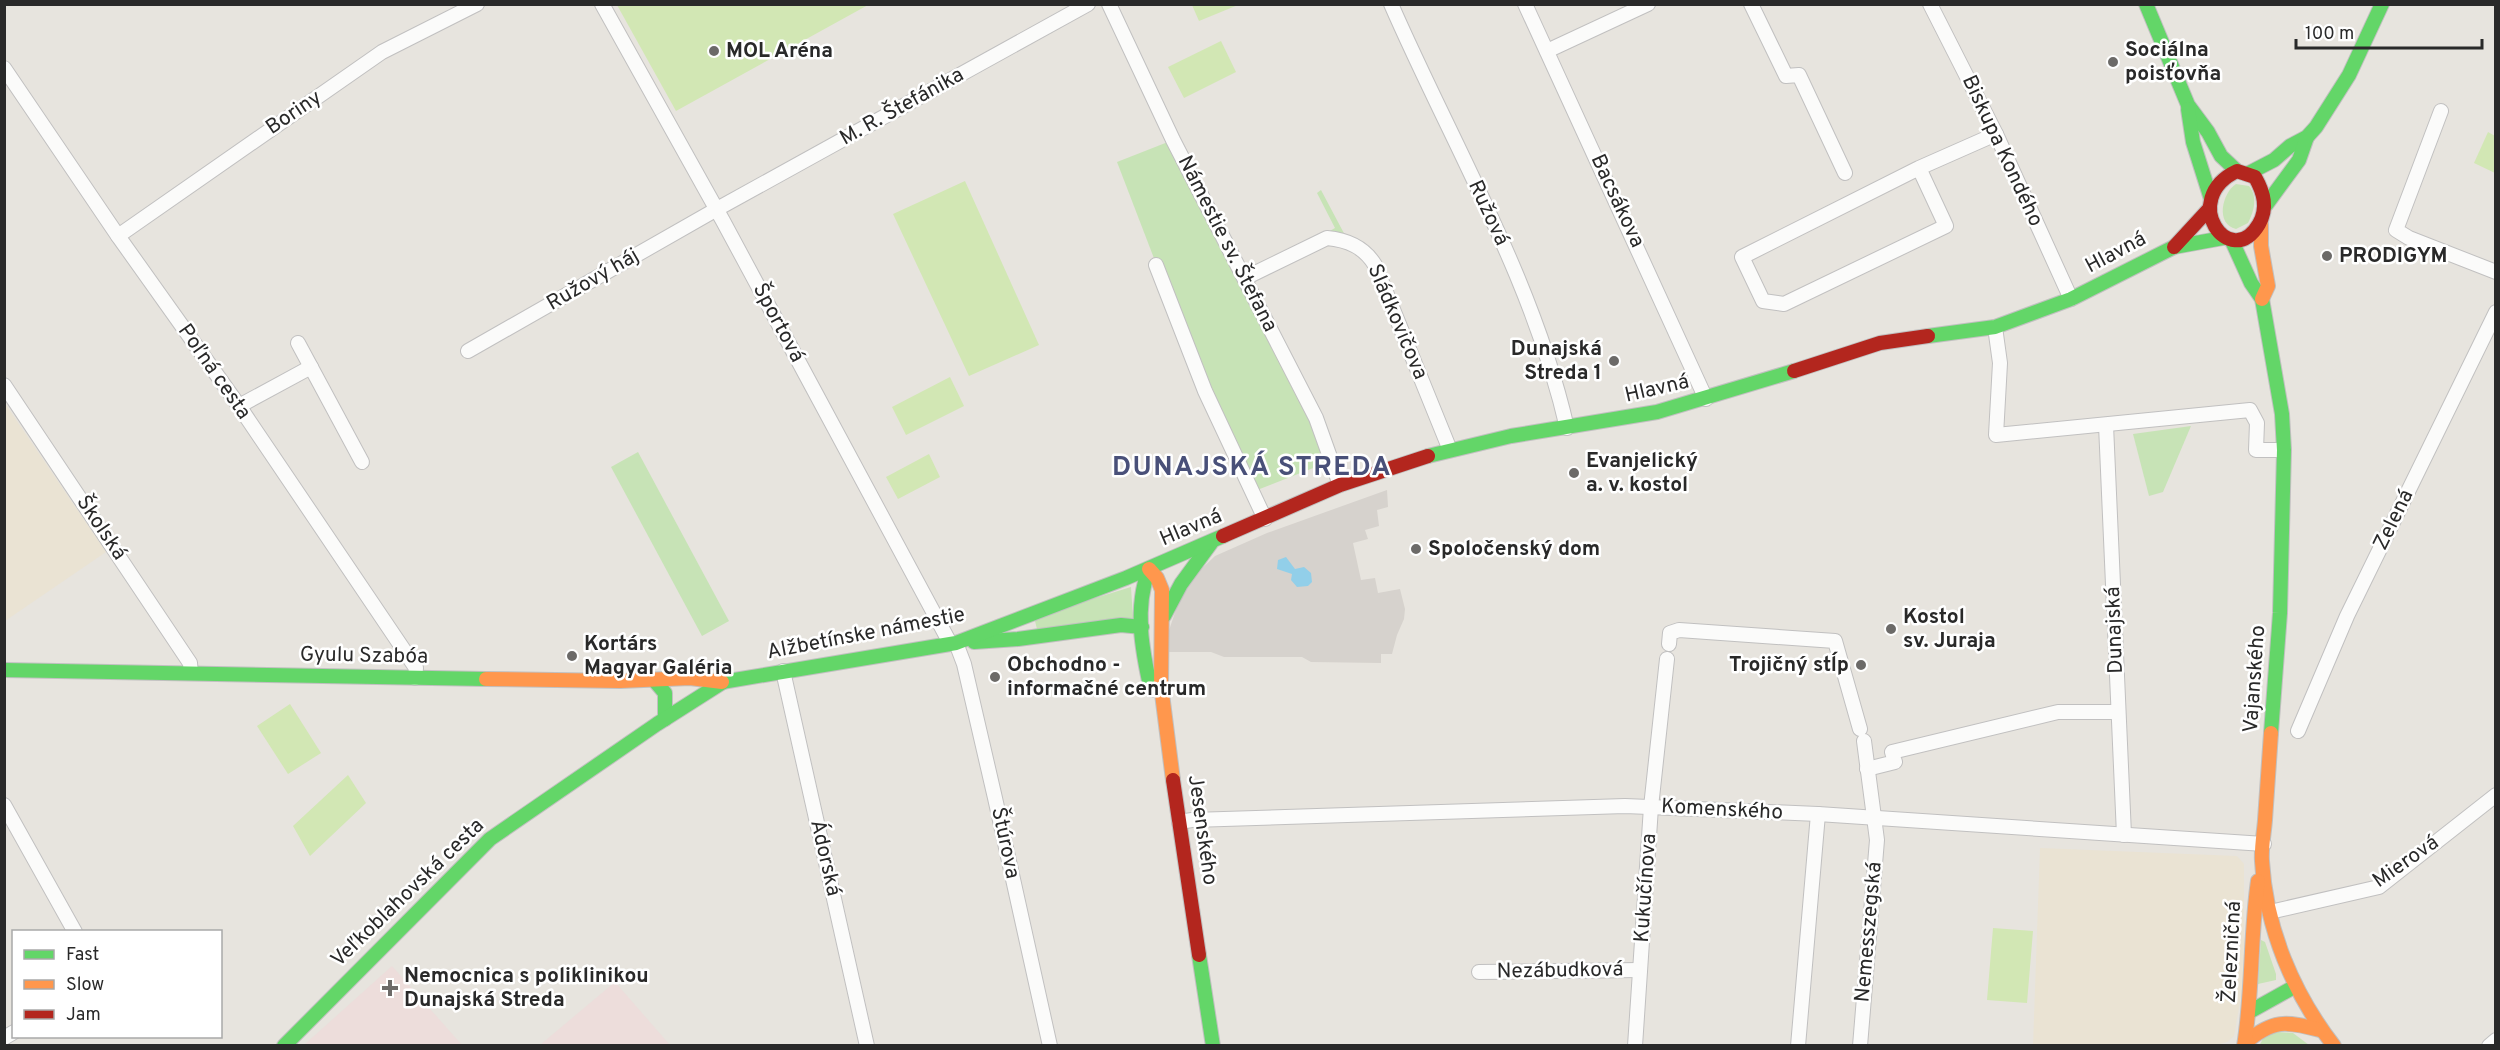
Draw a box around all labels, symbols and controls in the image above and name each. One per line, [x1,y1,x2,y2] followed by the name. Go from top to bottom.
[2296,12,2482,50] scale bar
[2305,23,2354,46] text: 100 m
[2125,37,2221,88] place label: Sociálna poisťovňa
[726,38,833,65] place label: MOL Aréna
[707,44,721,58] marker: MOL Aréna
[2106,55,2120,69] marker: Sociálna poisťovňa
[835,61,969,152] street label: M. R. Štefánika
[1955,71,2049,231] street label: Biskupa Kondého
[261,85,327,141] street label: Boriny
[1584,150,1650,252] street label: Bacsákova
[1171,151,1284,337] street label: Námestie sv. Štefana
[1461,176,1515,250] street label: Ružová
[2081,226,2151,280] street label: Hlavná
[542,243,644,317] street label: Ružový háj
[2339,243,2447,270] place label: PRODIGYM
[2320,249,2334,263] marker: PRODIGYM
[1361,260,1433,384] street label: Sládkovičova
[746,278,811,367] street label: Športová
[171,319,257,425] street label: Poľná cesta
[1511,336,1602,387] place label: Dunajská Streda 1
[1607,354,1621,368] marker: Dunajská Streda 1
[1622,369,1692,409] street label: Hlavná
[1586,448,1698,499] place label: Evanjelický a. v. kostol
[1112,450,1392,485] district label: DUNAJSKÁ STREDA
[1567,466,1581,480] marker: Evanjelický a. v. kostol
[2368,485,2420,555] street label: Zelená
[70,490,133,566] street label: Školská
[1156,503,1226,553] street label: Hlavná
[1428,536,1600,563] place label: Spoločenský dom
[1409,542,1423,556] marker: Spoločenský dom
[2100,586,2130,674] street label: Dunajská
[765,602,967,666] street label: Alžbetínske námestie
[1903,604,1996,655] place label: Kostol sv. Juraja
[1884,622,1898,636] marker: Kostol sv. Juraja
[2238,624,2272,734] street label: Vajanského
[584,631,732,682] place label: Kortárs Magyar Galéria
[300,641,428,671] street label: Gyulu Szabóa
[565,649,579,663] marker: Kortárs Magyar Galéria
[1729,651,1849,679] place label: Trojičný stĺp
[1007,652,1206,703] place label: Obchodno - informačné centrum
[1854,658,1868,672] marker: Trojičný stĺp
[988,670,1002,684] marker: Obchodno - informačné centrum
[1181,773,1223,887] street label: Jesenského
[1660,793,1784,827] street label: Komenského
[984,805,1027,881] street label: Štúrova
[326,813,490,973] street label: Veľkoblahovská cesta
[803,817,848,899] street label: Ádorská
[2368,829,2444,895] street label: Mierová
[1629,832,1663,944] street label: Kukučínova
[1849,861,1889,1003] street label: Nemesszegská
[2215,900,2248,1004] street label: Železničná
[12,930,222,1038] legend
[66,944,99,967] text: Fast
[1496,956,1624,986] street label: Nezábudková
[404,963,649,1014] place label: Nemocnica s poliklinikou Dunajská Streda
[66,974,104,997] text: Slow
[381,979,399,997] marker: Nemocnica s poliklinikou Dunajská Streda
[66,1004,101,1027] text: Jam

